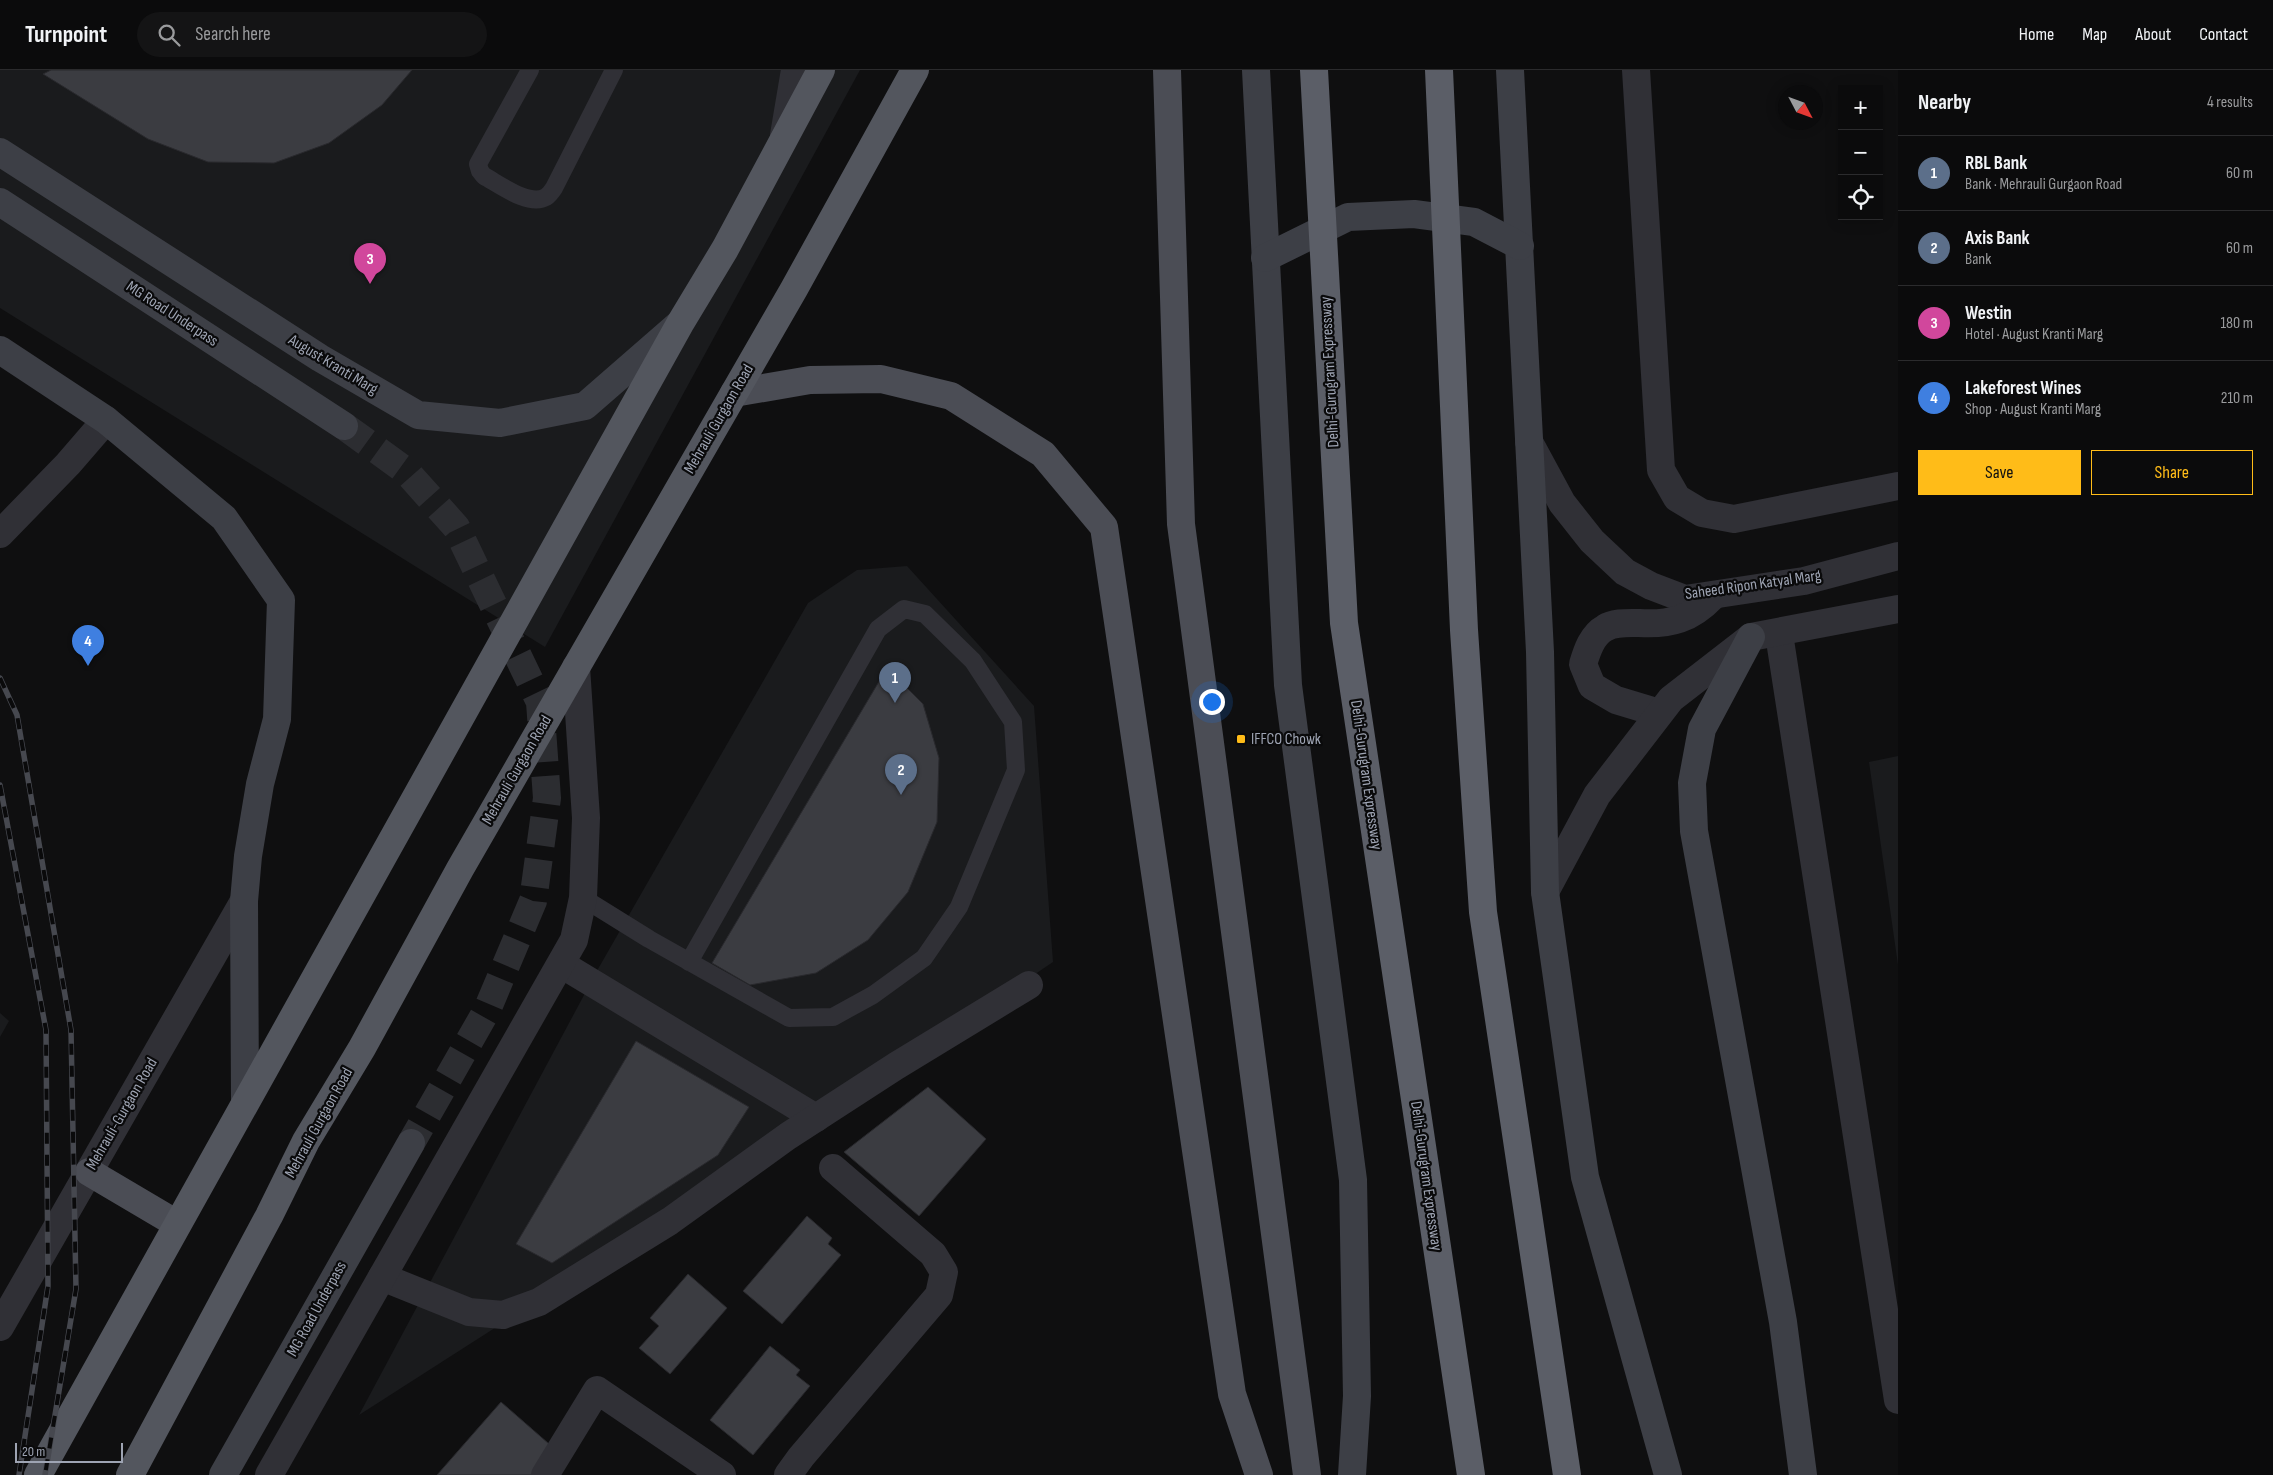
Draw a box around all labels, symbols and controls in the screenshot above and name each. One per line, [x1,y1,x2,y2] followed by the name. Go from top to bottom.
[137,12,487,57] search box
[25,20,107,49] text: Turnpoint
[155,21,183,49] icon: search
[195,23,271,46] text: Search here
[2019,24,2054,45] text: Home
[2082,24,2107,45] text: Map
[2135,24,2171,45] text: About
[2199,24,2248,45] text: Contact
[1778,85,1823,130] north arrow
[1838,85,1883,220] map controls
[1838,85,1883,130] button: +
[1918,90,1971,115] text: Nearby
[2207,93,2253,112] text: 4 results
[1838,130,1883,175] button: −
[1965,152,2027,175] text: RBL Bank
[1931,164,1937,183] text: 1
[2226,164,2253,183] text: 60 m
[1838,175,1883,220] button: locate
[1965,175,2122,194] text: Bank · Mehrauli Gurgaon Road
[1965,227,2030,250] text: Axis Bank
[1930,239,1938,258] text: 2
[2226,239,2253,258] text: 60 m
[354,243,386,284] pin: 3
[1965,250,1991,269] text: Bank
[122,277,222,351] street label: MG Road Underpass
[1317,296,1343,448] street label: Delhi-Gurugram Expressway
[1965,302,2012,325] text: Westin
[1930,314,1938,333] text: 3
[2220,314,2253,333] text: 180 m
[1965,325,2103,344] text: Hotel · August Kranti Marg
[284,330,381,399] street label: August Kranti Marg
[680,361,758,477] street label: Mehrauli Gurgaon Road
[1965,377,2081,400] text: Lakeforest Wines
[1930,389,1938,408] text: 4
[2221,389,2253,408] text: 210 m
[1965,400,2101,419] text: Shop · August Kranti Marg
[1918,450,2081,495] button: Save
[2091,450,2253,495] button: Share
[1684,566,1822,604] street label: Saheed Ripon Katyal Marg
[72,625,104,666] pin: 4
[879,662,911,703] pin: 1
[1199,689,1225,715] your location
[1346,699,1386,851] street label: Delhi-Gurugram Expressway
[478,712,556,828] street label: Mehrauli Gurgaon Road
[1251,730,1321,749] place label: IFFCO Chowk
[1235,733,1247,745] marker: IFFCO Chowk
[885,754,917,795] pin: 2
[82,1055,162,1173] street label: Mehrauli-Gurgaon Road
[281,1065,357,1181] street label: Mehrauli Gurgaon Road
[1406,1100,1446,1252] street label: Delhi-Gurugram Expressway
[283,1258,351,1360] street label: MG Road Underpass
[15,1440,122,1463] scale bar
[22,1443,45,1460] text: 20 m

